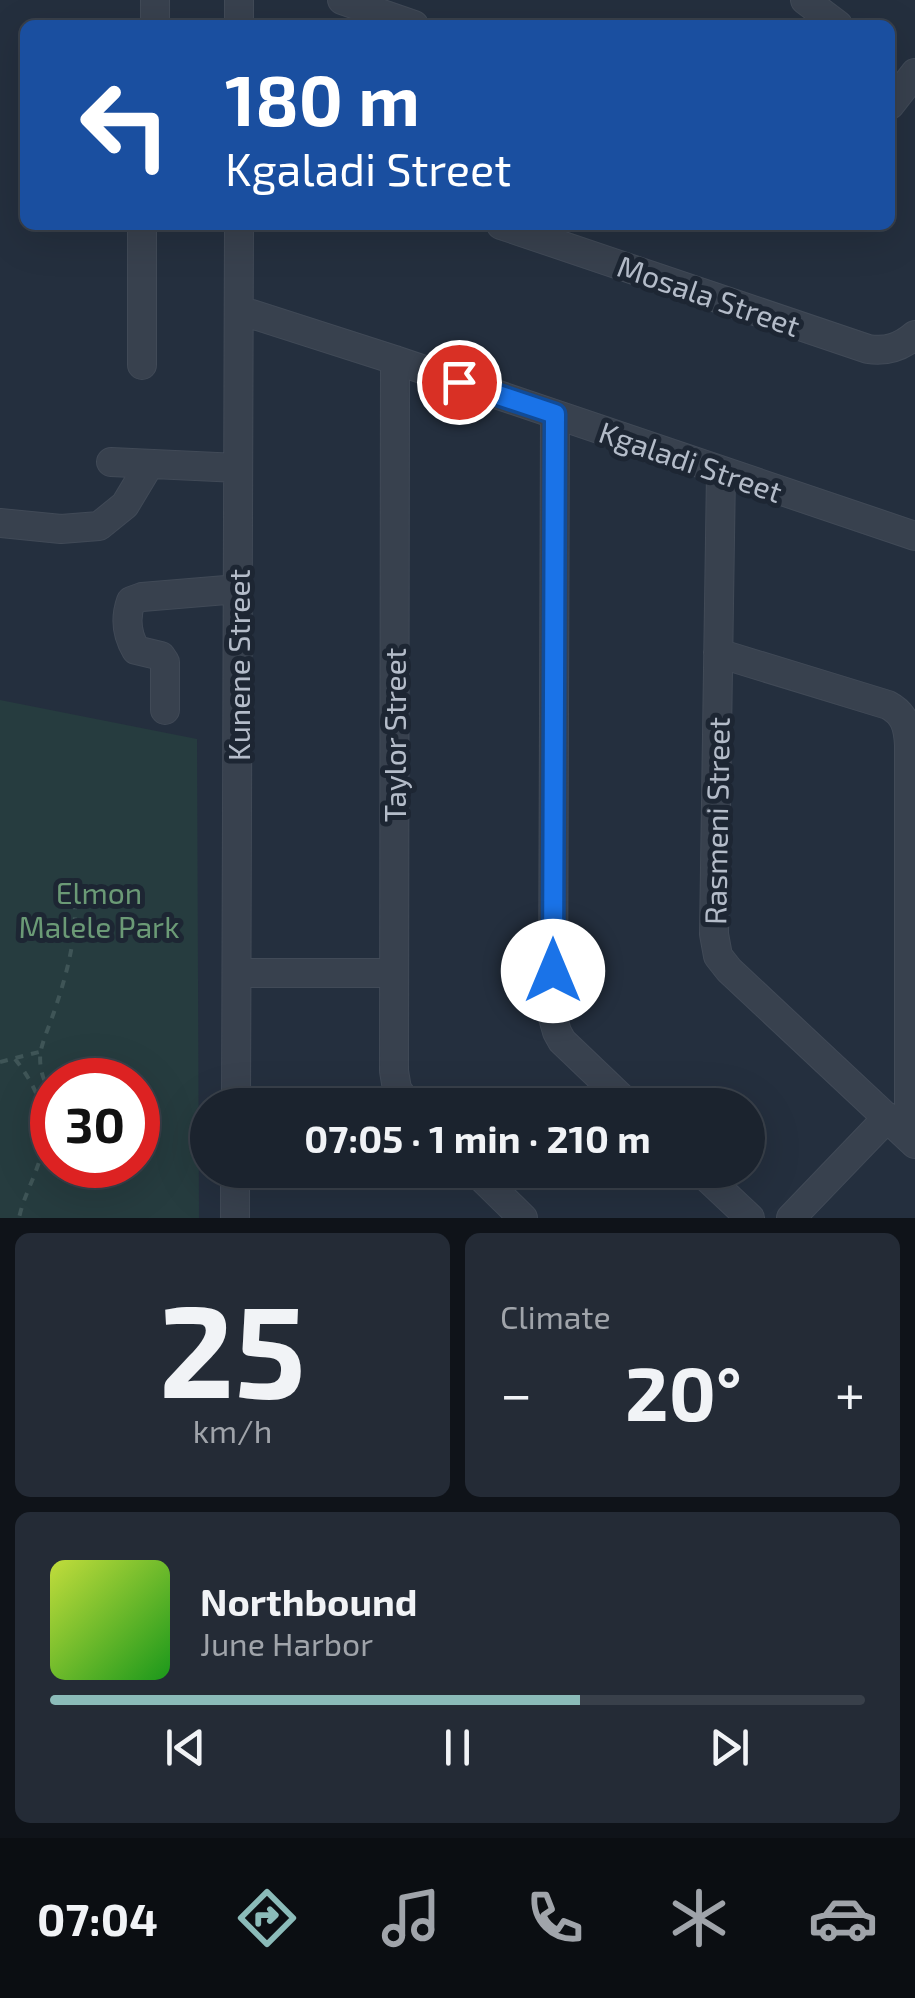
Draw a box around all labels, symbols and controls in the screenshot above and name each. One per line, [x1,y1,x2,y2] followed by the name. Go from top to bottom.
[225,56,420,140] text: 180 m
[60,60,190,190] icon: left
[225,141,511,195] text: Kgaladi Street
[613,247,805,343] street label: Mosala Street
[417,340,502,425] pin
[432,355,487,410] icon: arrive
[595,413,787,509] street label: Kgaladi Street
[220,569,256,761] street label: Kunene Street
[376,648,412,822] street label: Taylor Street
[696,717,736,925] street label: Rasmeni Street
[19,874,179,944] park label: Elmon Malele Park
[501,919,605,1023] position arrow
[30,1058,160,1188] speed limit sign: 30
[304,1115,651,1161] text: 07:05 · 1 min · 210 m
[159,1268,306,1424] text: 25
[500,1297,611,1335] text: Climate
[625,1346,742,1436] text: 20°
[500,1359,532,1425] text: −
[835,1359,865,1425] text: +
[193,1411,272,1449] text: km/h
[200,1578,418,1624] text: Northbound
[200,1624,373,1662] text: June Harbor
[158,1720,213,1775] icon: previous
[430,1720,485,1775] icon: pause
[702,1720,757,1775] icon: next
[232,1883,302,1953] icon: directions
[376,1883,446,1953] icon: music
[520,1883,590,1953] icon: phone
[664,1883,734,1953] icon: climate
[808,1883,878,1953] icon: car
[37,1891,158,1945] text: 07:04

